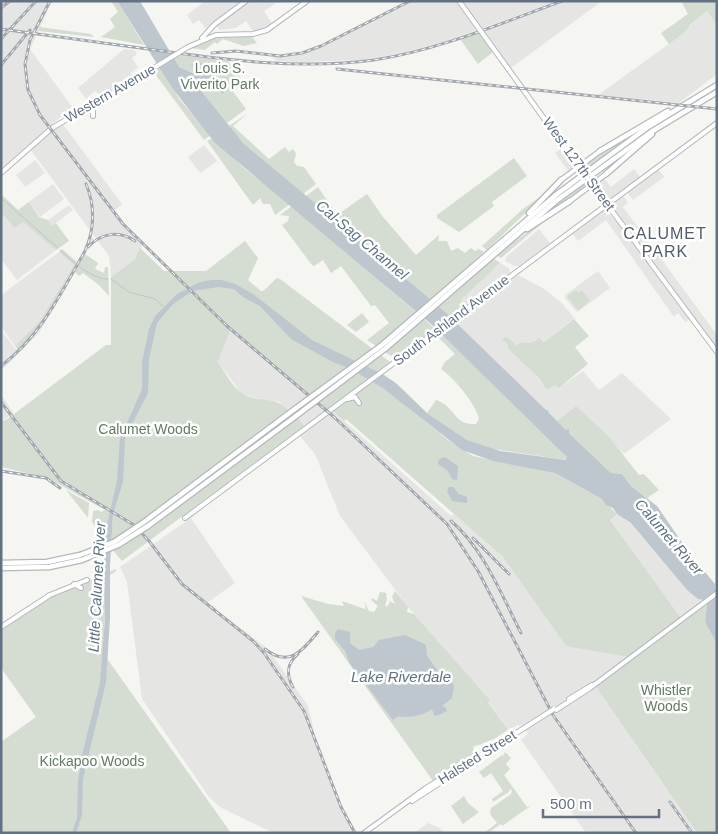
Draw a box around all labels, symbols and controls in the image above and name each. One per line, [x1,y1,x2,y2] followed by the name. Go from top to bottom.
[62,60,158,125] street label: Western Avenue
[180,60,261,92] park label: Louis S. Viverito Park
[540,114,618,214] street label: West 127th Street
[313,196,412,283] water label: Cal-Sag Channel
[623,225,707,260] district label: CALUMET PARK
[390,271,512,369] street label: South Ashland Avenue
[98,421,198,437] park label: Calumet Woods
[632,495,708,579] water label: Calumet River
[85,520,108,653] water label: Little Calumet River
[351,668,451,685] water label: Lake Riverdale
[641,682,692,714] park label: Whistler Woods
[435,727,519,787] street label: Halsted Street
[40,753,144,769] park label: Kickapoo Woods
[543,786,659,818] scale bar
[550,795,592,812] text: 500 m

